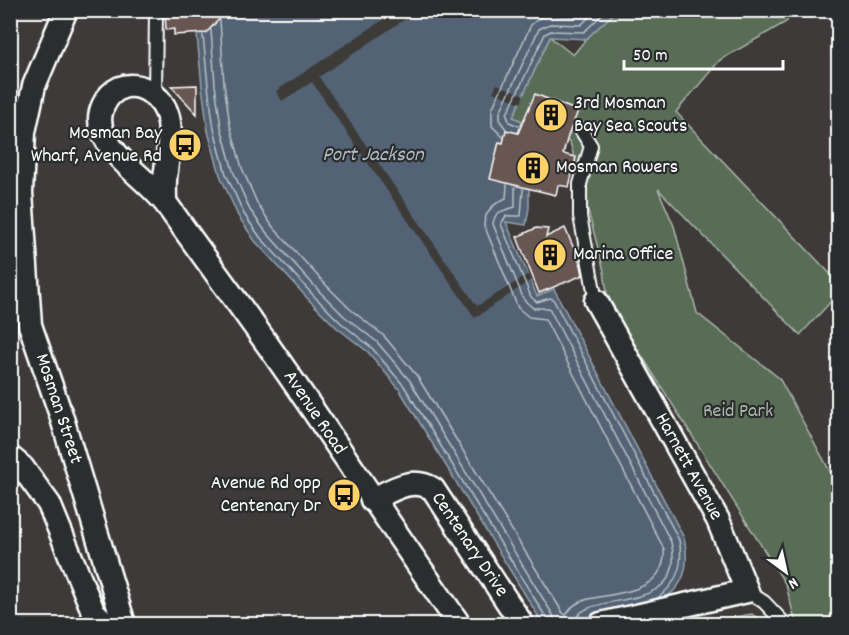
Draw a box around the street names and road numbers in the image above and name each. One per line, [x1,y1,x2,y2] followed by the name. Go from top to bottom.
[27,350,89,468] street label: Mosman Street
[275,365,353,461] street label: Avenue Road
[647,408,729,526] street label: Harnett Avenue
[423,487,515,603] street label: Centenary Drive

